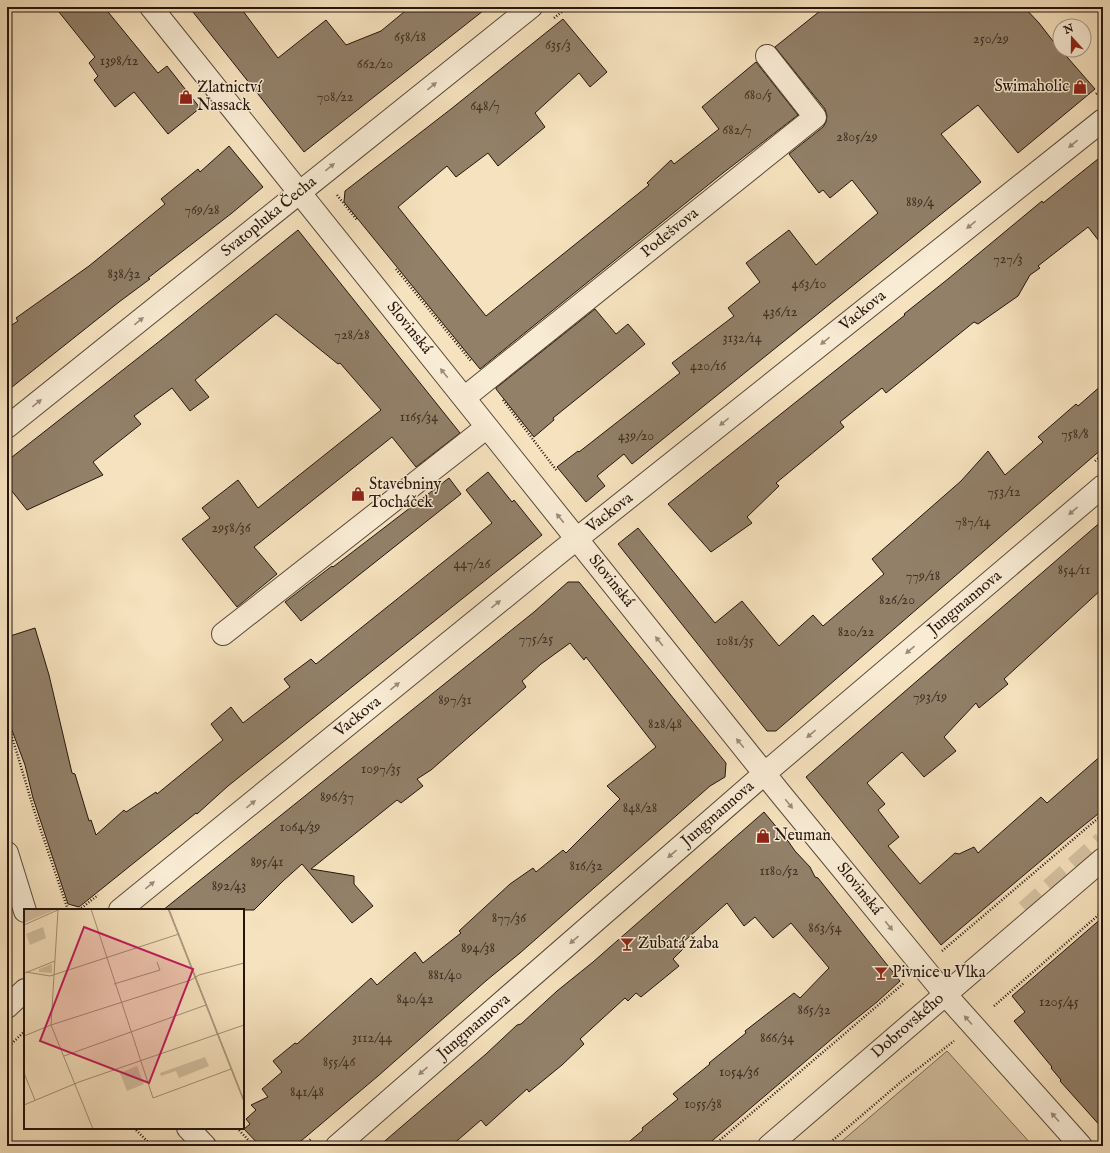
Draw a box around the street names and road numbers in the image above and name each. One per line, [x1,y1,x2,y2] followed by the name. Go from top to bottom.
[216,171,321,262] street label: Svatopluka Čecha
[637,204,703,262] street label: Podešvova
[835,286,890,336] street label: Vackova
[382,298,436,358] street label: Slovinská
[582,488,638,538] street label: Vackova
[584,551,638,611] street label: Slovinská
[922,566,1006,641] street label: Jungmannova
[330,692,385,742] street label: Vackova
[676,777,759,852] street label: Jungmannova
[832,859,886,919] street label: Slovinská
[868,989,949,1063] street label: Dobrovského
[432,990,515,1065] street label: Jungmannova

